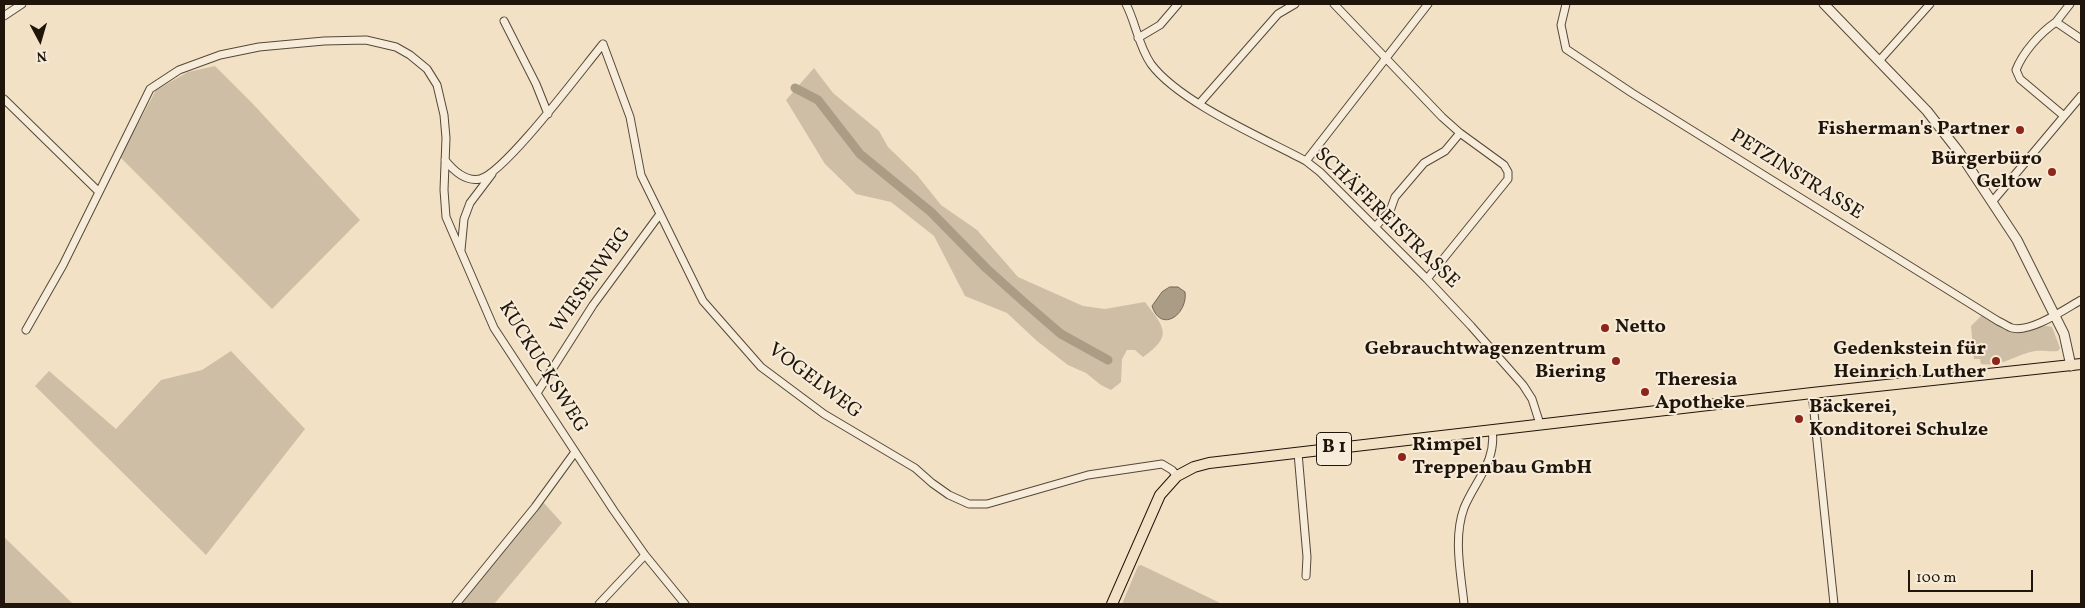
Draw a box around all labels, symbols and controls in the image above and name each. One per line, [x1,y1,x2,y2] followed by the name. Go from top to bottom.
[15,15,65,65] north arrow
[36,45,48,65] text: N
[1818,118,2010,142] place label: Fisherman's Partner
[2014,124,2026,136] marker: Fisherman's Partner
[1725,126,1867,226] street label: PETZINSTRASSE
[1308,143,1464,295] street label: SCHÄFEREISTRASSE
[1931,148,2042,195] place label: Bürgerbüro Geltow
[2046,166,2058,178] marker: Bürgerbüro Geltow
[547,223,637,339] street label: WIESENWEG
[492,298,592,438] street label: KUCKUCKSWEG
[1615,316,1666,340] place label: Netto
[1599,322,1611,334] marker: Netto
[1365,338,1606,385] place label: Gebrauchtwagenzentrum Biering
[1833,338,1986,385] place label: Gedenkstein für Heinrich Luther
[762,339,866,425] street label: VOGELWEG
[1610,355,1622,367] marker: Gebrauchtwagenzentrum Biering
[1990,355,2002,367] marker: Gedenkstein für Heinrich Luther
[1655,369,1745,416] place label: Theresia Apotheke
[1639,386,1651,398] marker: Theresia Apotheke
[1809,396,1988,443] place label: Bäckerei, Konditorei Schulze
[1793,413,1805,425] marker: Bäckerei, Konditorei Schulze
[1316,432,1352,466] road number: B 1
[1412,434,1592,481] place label: Rimpel Treppenbau GmbH
[1396,451,1408,463] marker: Rimpel Treppenbau GmbH
[1910,560,2035,592] scale bar
[1916,568,1956,589] text: 100 m

